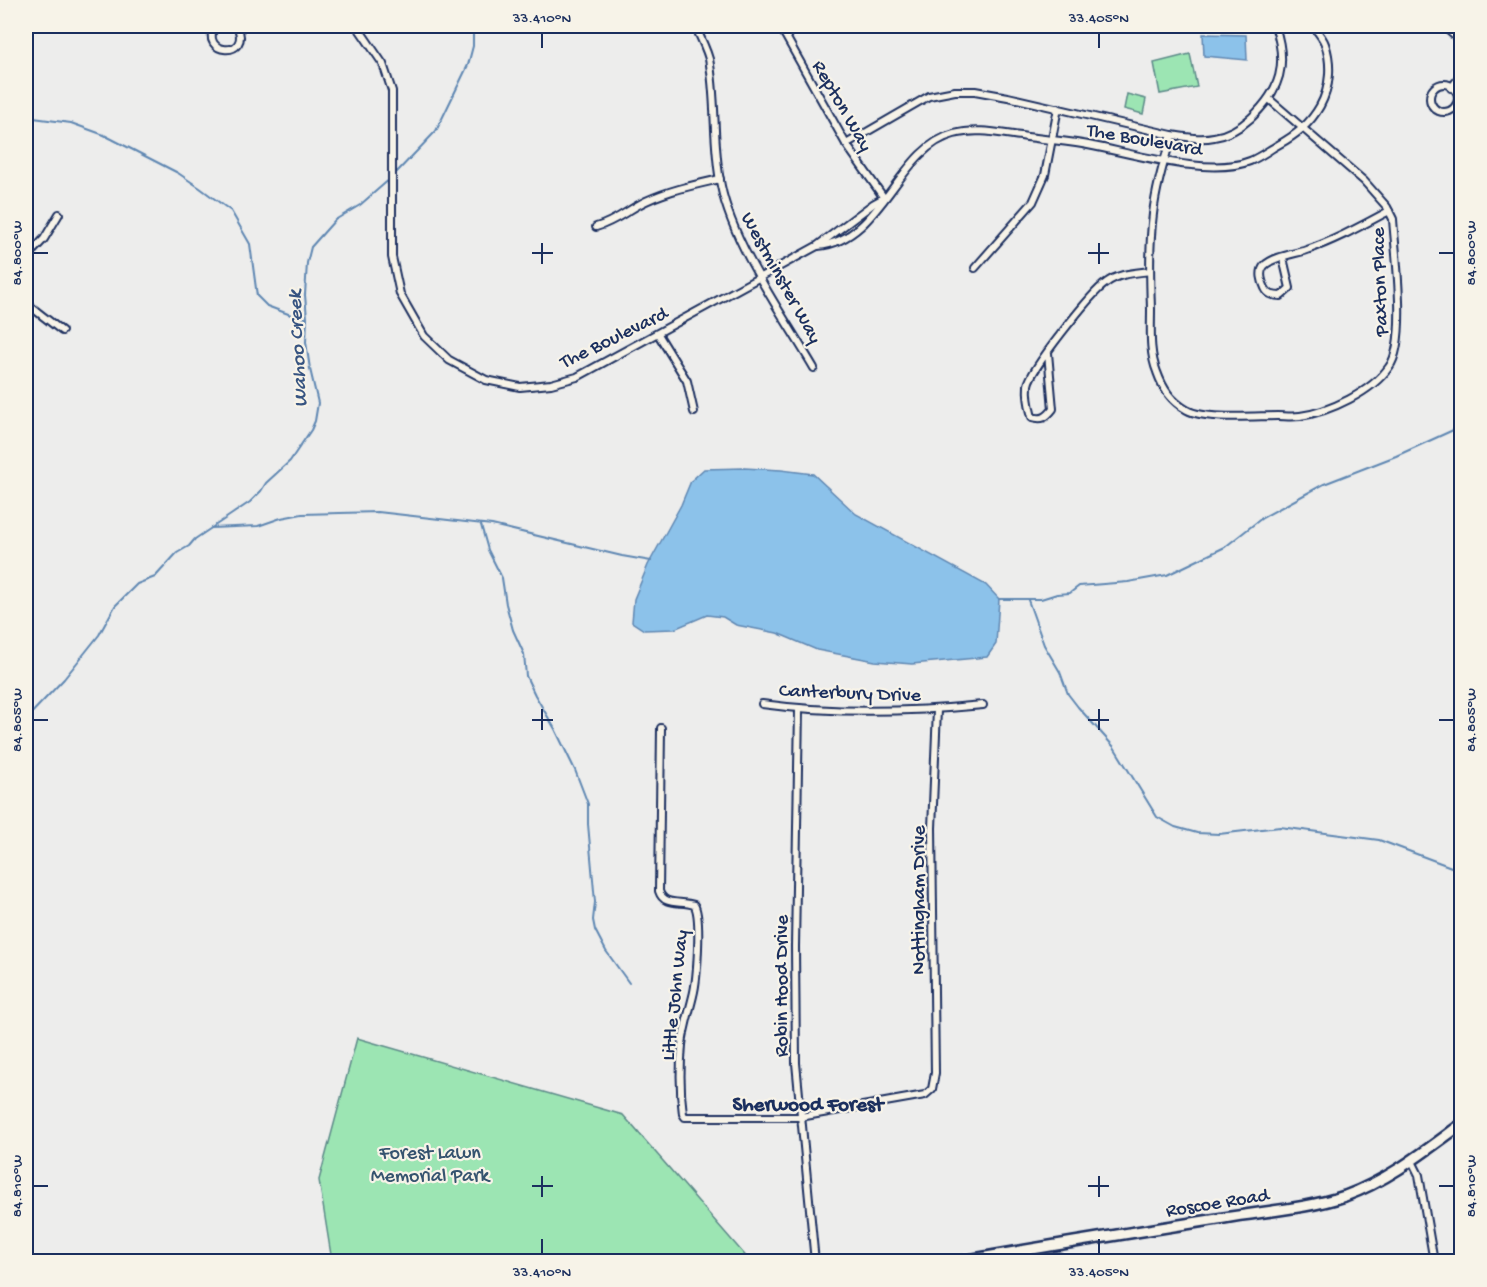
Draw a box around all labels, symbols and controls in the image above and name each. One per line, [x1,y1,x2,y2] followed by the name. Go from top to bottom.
[512,10,571,28] text: 33.410°N
[1068,10,1129,28] text: 33.405°N
[806,57,876,157] street label: Repton Way
[1084,120,1206,163] street label: The Boulevard
[734,209,826,348] street label: Westminster Way
[9,220,27,285] text: 84.800°W
[1463,220,1481,285] text: 84.800°W
[1368,226,1395,338] street label: Paxton Place
[284,287,315,408] water label: Wahoo Creek
[556,302,674,376] street label: The Boulevard
[778,681,922,708] street label: Canterbury Drive
[9,688,27,752] text: 84.805°W
[1463,688,1481,752] text: 84.805°W
[909,825,932,975] street label: Nottingham Drive
[772,914,795,1057] street label: Robin Hood Drive
[658,929,695,1062] street label: Little John Way
[733,1094,886,1119] district label: Sherwood Forest
[371,1143,491,1189] park label: Forest Lawn Memorial Park
[9,1155,27,1217] text: 84.810°W
[1463,1155,1481,1217] text: 84.810°W
[1164,1185,1273,1224] street label: Roscoe Road
[512,1264,571,1282] text: 33.410°N
[1068,1264,1129,1282] text: 33.405°N

